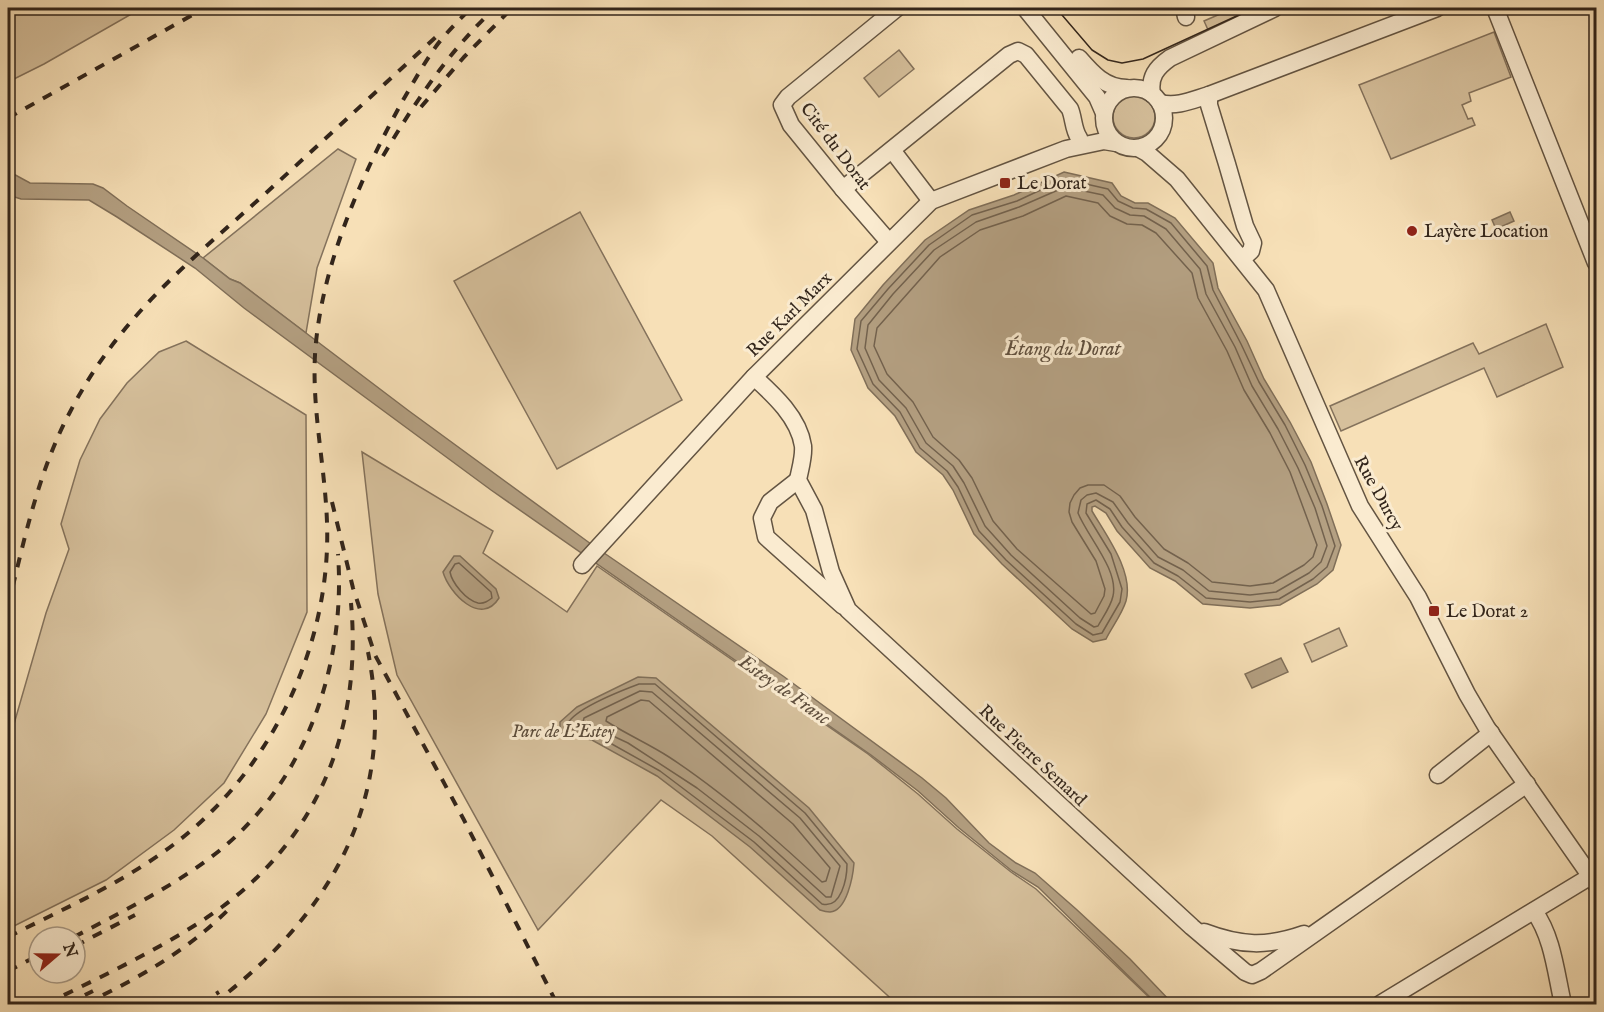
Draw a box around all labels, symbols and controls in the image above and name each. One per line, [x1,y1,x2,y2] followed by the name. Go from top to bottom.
[794,99,875,195] street label: Cité du Dorat
[1017,173,1087,196] place label: Le Dorat
[998,176,1012,190] marker: Le Dorat
[1424,221,1549,244] place label: Layère Location
[1405,224,1419,238] marker: Layère Location
[743,267,838,363] street label: Rue Karl Marx
[1004,335,1123,363] water label: Étang du Dorat
[1348,452,1408,535] street label: Rue Durcy
[1446,601,1528,624] place label: Le Dorat 2
[1427,604,1441,618] marker: Le Dorat 2
[733,649,836,731] water label: Estey de Franc
[973,700,1091,812] street label: Rue Pierre Semard
[512,721,614,744] park label: Parc de L'Estey
[27,925,87,985] north arrow
[57,940,81,961] text: N

